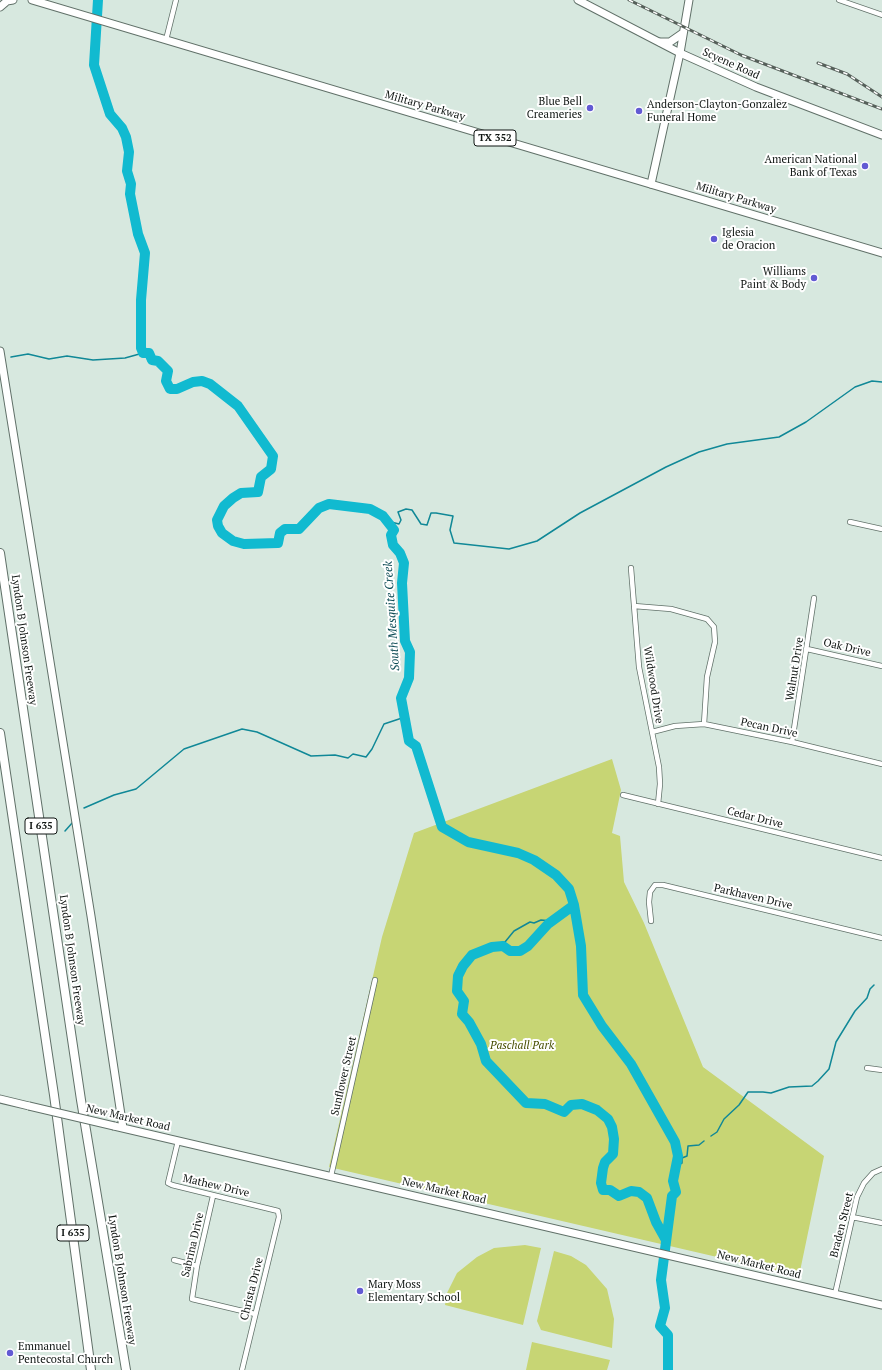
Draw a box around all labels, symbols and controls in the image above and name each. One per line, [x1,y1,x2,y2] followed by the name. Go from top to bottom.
[700,46,762,82] street label: Scyene Road
[383,88,467,124] street label: Military Parkway
[527,95,582,121] place label: Blue Bell Creameries
[647,98,787,124] place label: Anderson-Clayton-Gonzalez Funeral Home
[585,103,595,113] marker: Blue Bell Creameries
[634,106,644,116] marker: Anderson-Clayton-Gonzalez Funeral Home
[474,130,516,146] road number: TX 352
[765,153,857,179] place label: American National Bank of Texas
[860,161,870,171] marker: American National Bank of Texas
[694,180,778,216] street label: Military Parkway
[722,226,775,252] place label: Iglesia de Oracion
[709,234,719,244] marker: Iglesia de Oracion
[741,265,806,291] place label: Williams Paint & Body
[809,273,819,283] marker: Williams Paint & Body
[381,560,403,672] water label: South Mesquite Creek
[8,574,40,706] street label: Lyndon B Johnson Freeway
[783,636,807,702] street label: Walnut Drive
[822,636,872,660] street label: Oak Drive
[640,645,666,725] street label: Wildwood Drive
[739,716,799,740] street label: Pecan Drive
[726,805,784,831] street label: Cedar Drive
[25,818,57,834] road number: I 635
[712,882,794,912] street label: Parkhaven Drive
[56,894,88,1026] street label: Lyndon B Johnson Freeway
[328,1035,360,1117] street label: Sunflower Street
[490,1039,554,1053] park label: Paschall Park
[85,1102,171,1134] street label: New Market Road
[181,1172,251,1200] street label: Mathew Drive
[401,1175,487,1207] street label: New Market Road
[828,1191,856,1259] street label: Braden Street
[179,1211,207,1279] street label: Sabrina Drive
[105,1214,139,1346] street label: Lyndon B Johnson Freeway
[57,1225,89,1241] road number: I 635
[716,1248,802,1282] street label: New Market Road
[238,1256,266,1322] street label: Christa Drive
[368,1278,460,1304] place label: Mary Moss Elementary School
[355,1286,365,1296] marker: Mary Moss Elementary School
[18,1340,113,1366] place label: Emmanuel Pentecostal Church
[5,1348,15,1358] marker: Emmanuel Pentecostal Church

